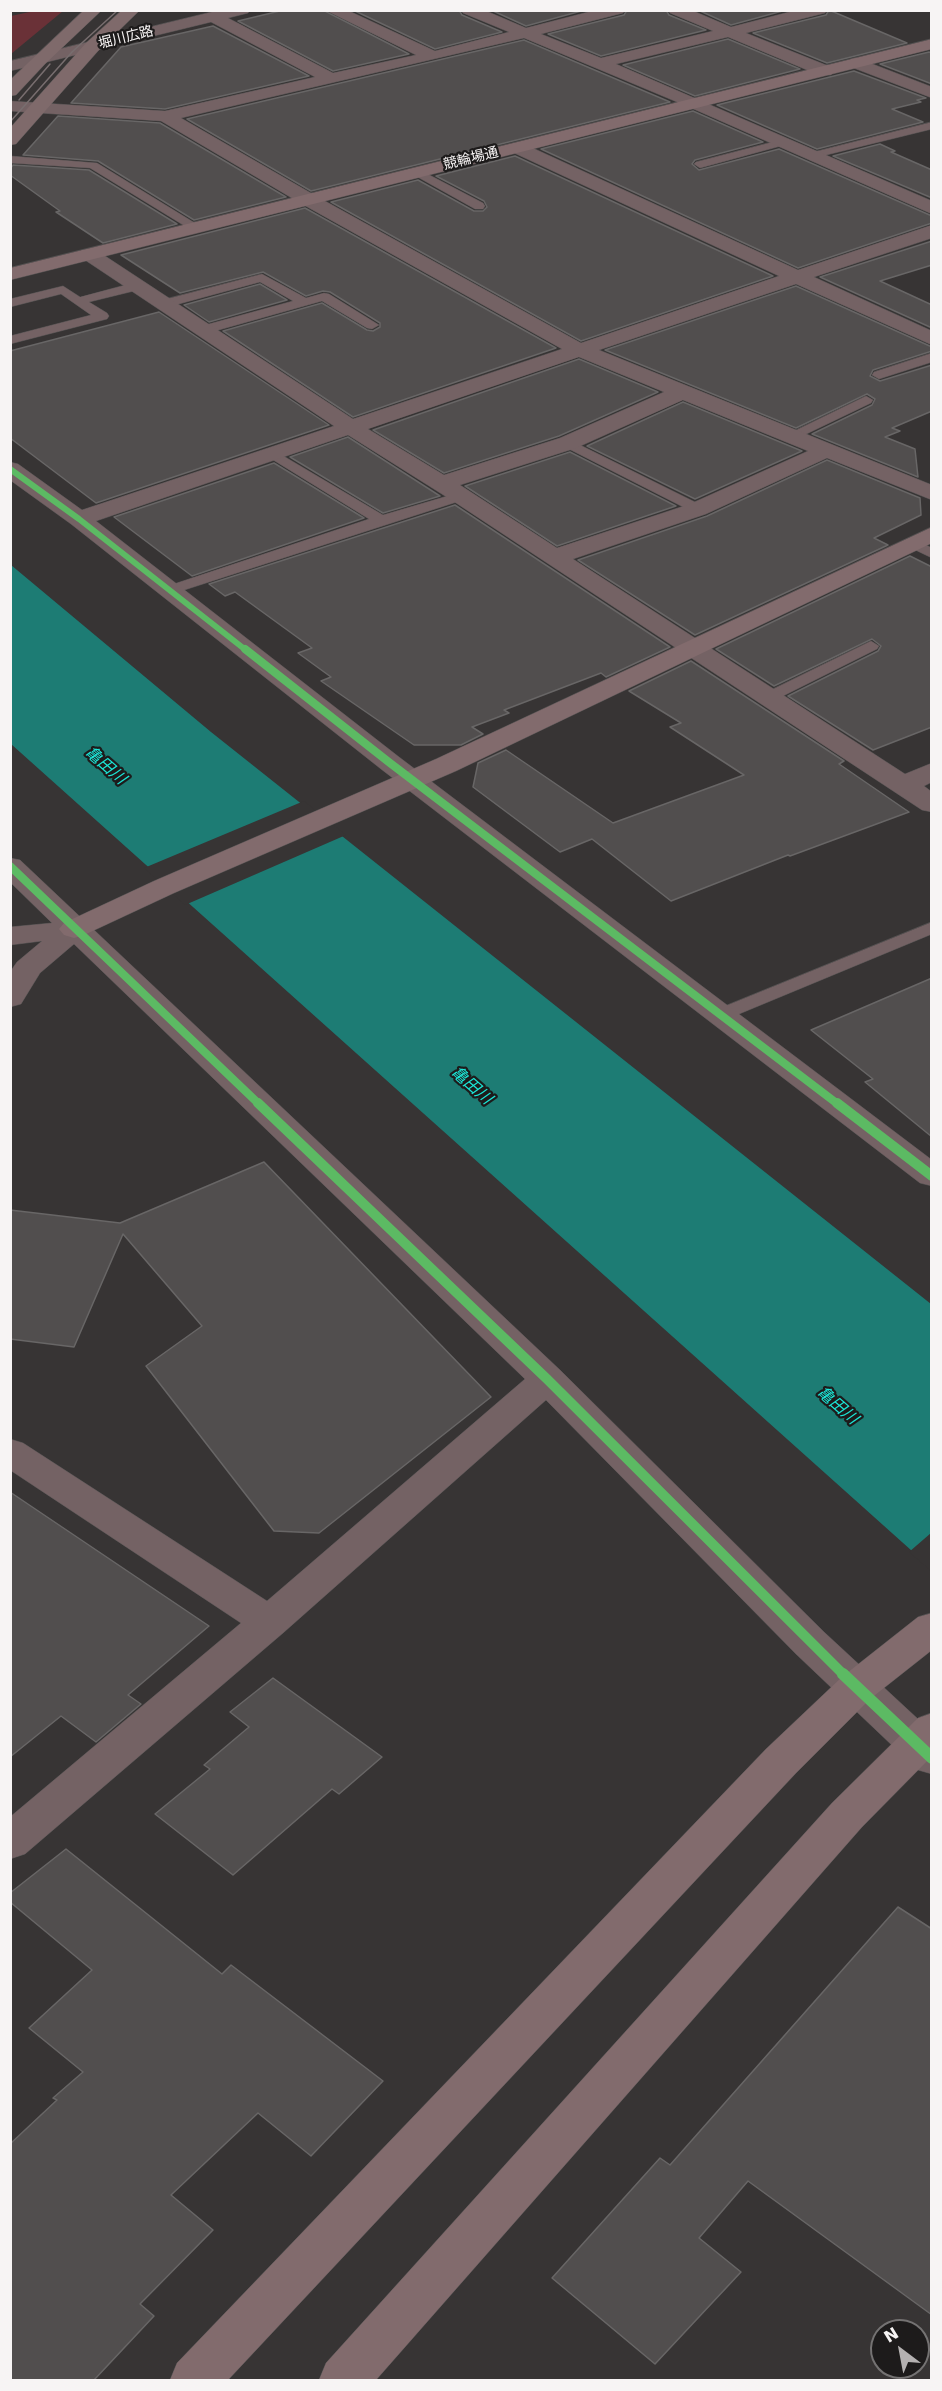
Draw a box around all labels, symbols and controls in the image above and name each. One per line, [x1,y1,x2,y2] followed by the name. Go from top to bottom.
[97,23,155,53] street label: 堀川広路
[442,144,500,174] street label: 競輪場通
[81,743,129,789] water label: 亀田川
[447,1063,495,1109] water label: 亀田川
[813,1383,861,1429] water label: 亀田川
[870,2319,930,2379] north arrow
[881,2323,902,2347] text: N

